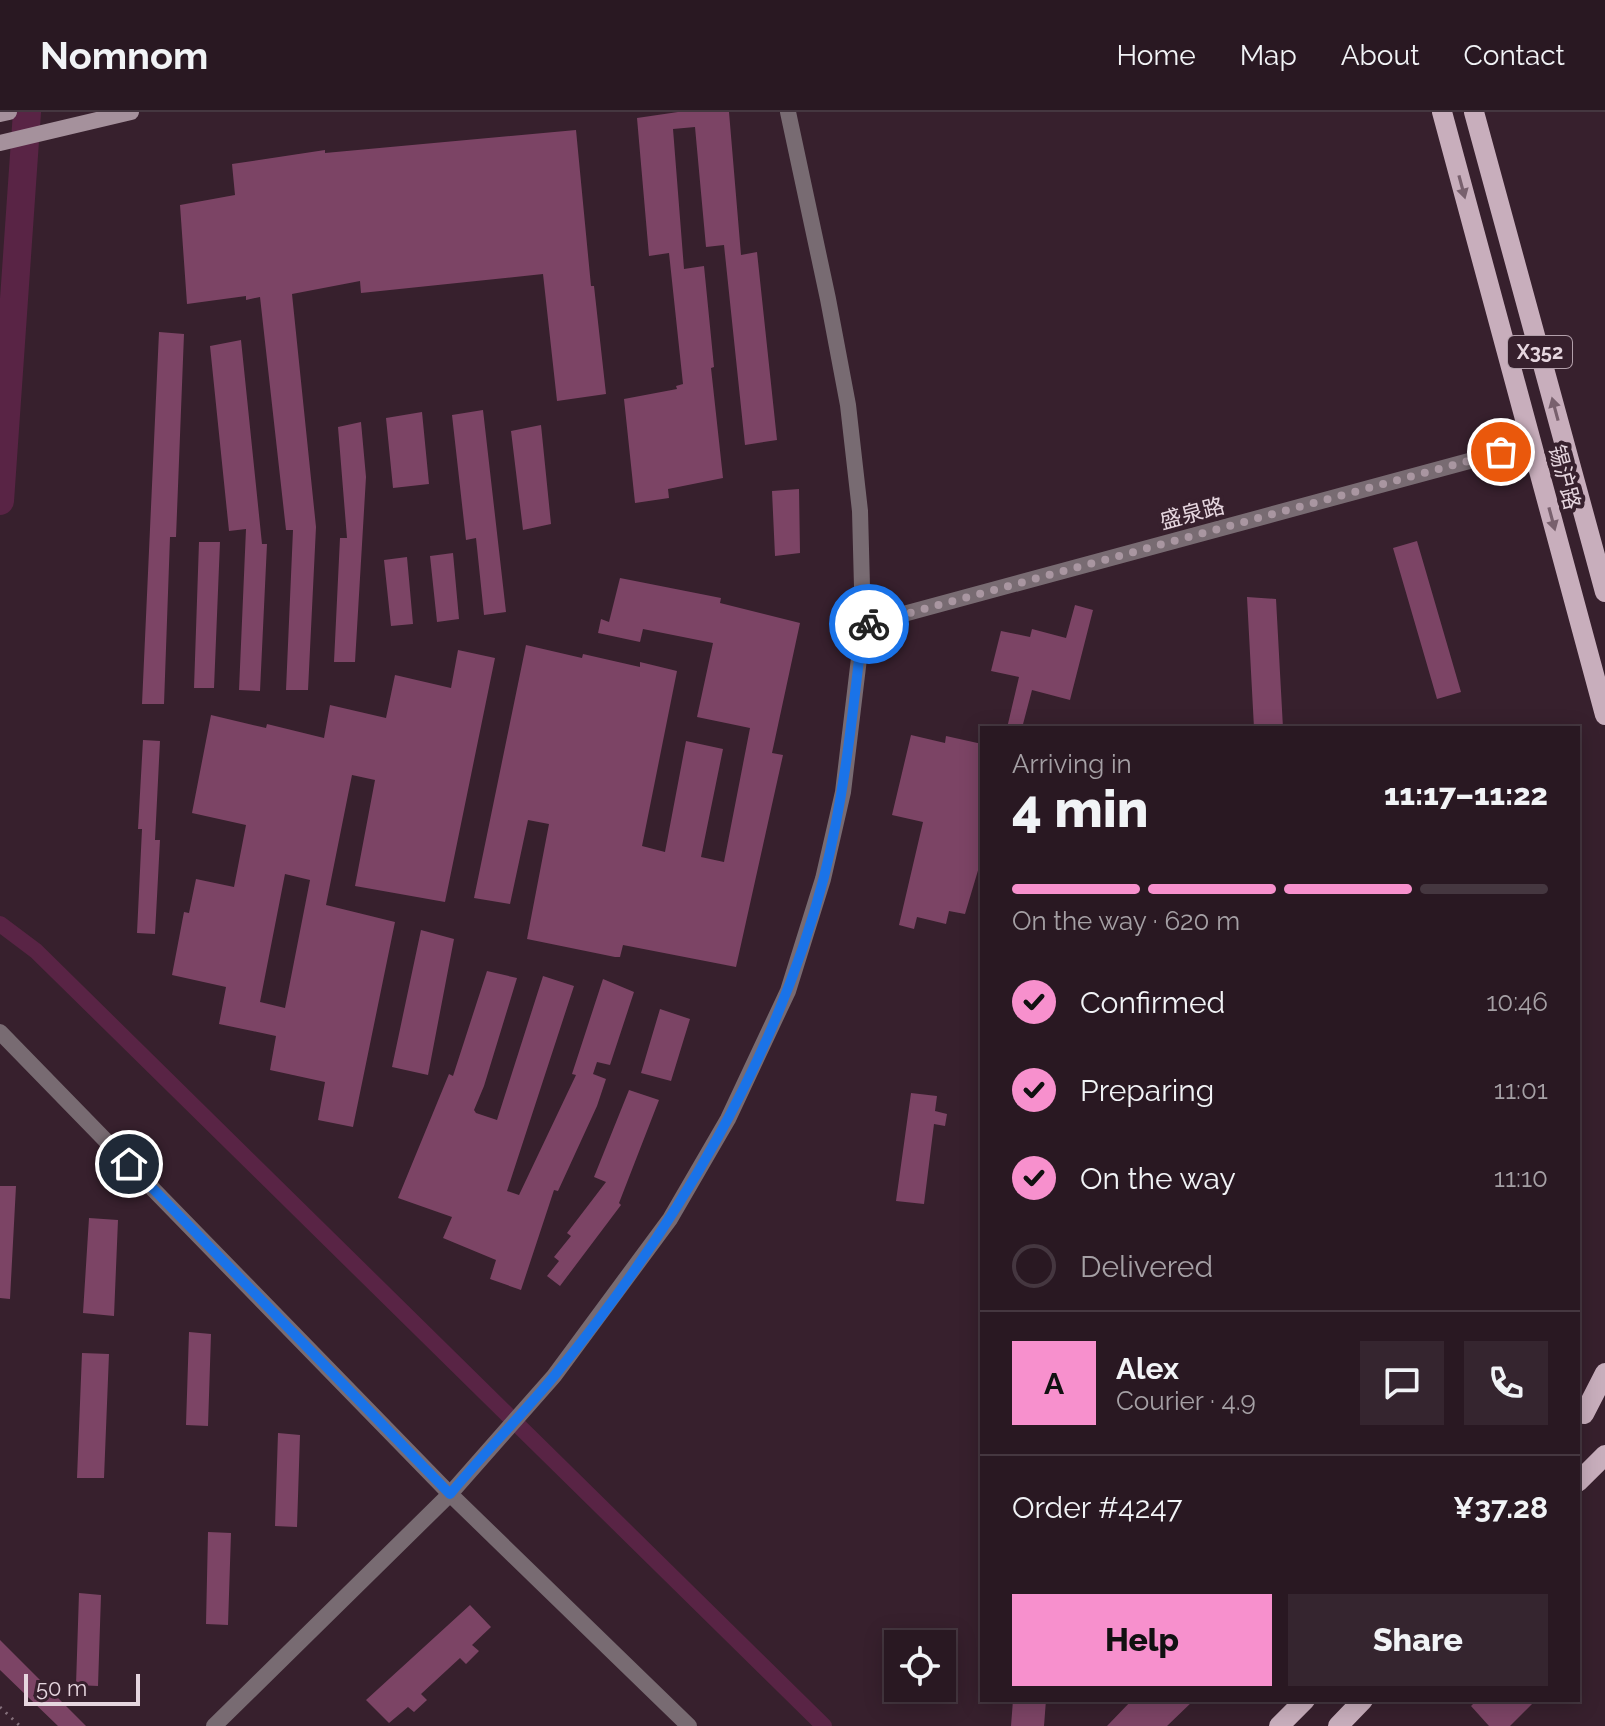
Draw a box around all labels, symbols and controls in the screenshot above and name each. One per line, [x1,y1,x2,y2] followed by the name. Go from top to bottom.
[40,33,208,78] text: Nomnom
[1116,39,1196,72] text: Home
[1240,39,1297,72] text: Map
[1341,39,1420,72] text: About
[1464,39,1565,72] text: Contact
[1457,175,1469,200] one-way arrow
[1508,336,1572,368] road number: X352
[1548,397,1561,421] one-way arrow
[1467,418,1535,486] pin
[1479,430,1523,474] icon: bag
[1544,442,1586,512] street label: 锡沪路
[1157,492,1227,534] street label: 盛泉路
[1546,508,1559,532] one-way arrow
[829,584,909,664] courier
[847,602,891,646] icon: bike
[1012,749,1132,779] text: Arriving in
[1384,777,1548,812] text: 11:17–11:22
[1012,778,1149,839] text: 4 min
[1012,906,1240,936] text: On the way · 620 m
[1012,980,1056,1024] icon: check
[1080,985,1225,1020] text: Confirmed
[1486,987,1548,1017] text: 10:46
[1012,1068,1056,1112] icon: check
[1080,1073,1214,1108] text: Preparing
[1494,1075,1548,1105] text: 11:01
[95,1130,163,1198] pin
[107,1142,151,1186] icon: home
[1012,1156,1056,1200] icon: check
[1080,1161,1236,1196] text: On the way
[1494,1163,1548,1193] text: 11:10
[1080,1249,1213,1284] text: Delivered
[1360,1341,1444,1425] button: chat
[1464,1341,1548,1425] button: phone
[1116,1351,1179,1386] text: Alex
[1044,1366,1064,1401] text: A
[1116,1386,1256,1416] text: Courier · 4.9
[1012,1490,1183,1525] text: Order #4247
[1453,1490,1548,1525] text: ¥37.28
[1012,1594,1272,1686] button: Help
[1288,1594,1548,1686] button: Share
[884,1630,956,1702] map controls
[884,1630,956,1702] button: locate
[24,1670,140,1706] scale bar
[36,1675,87,1701] text: 50 m

